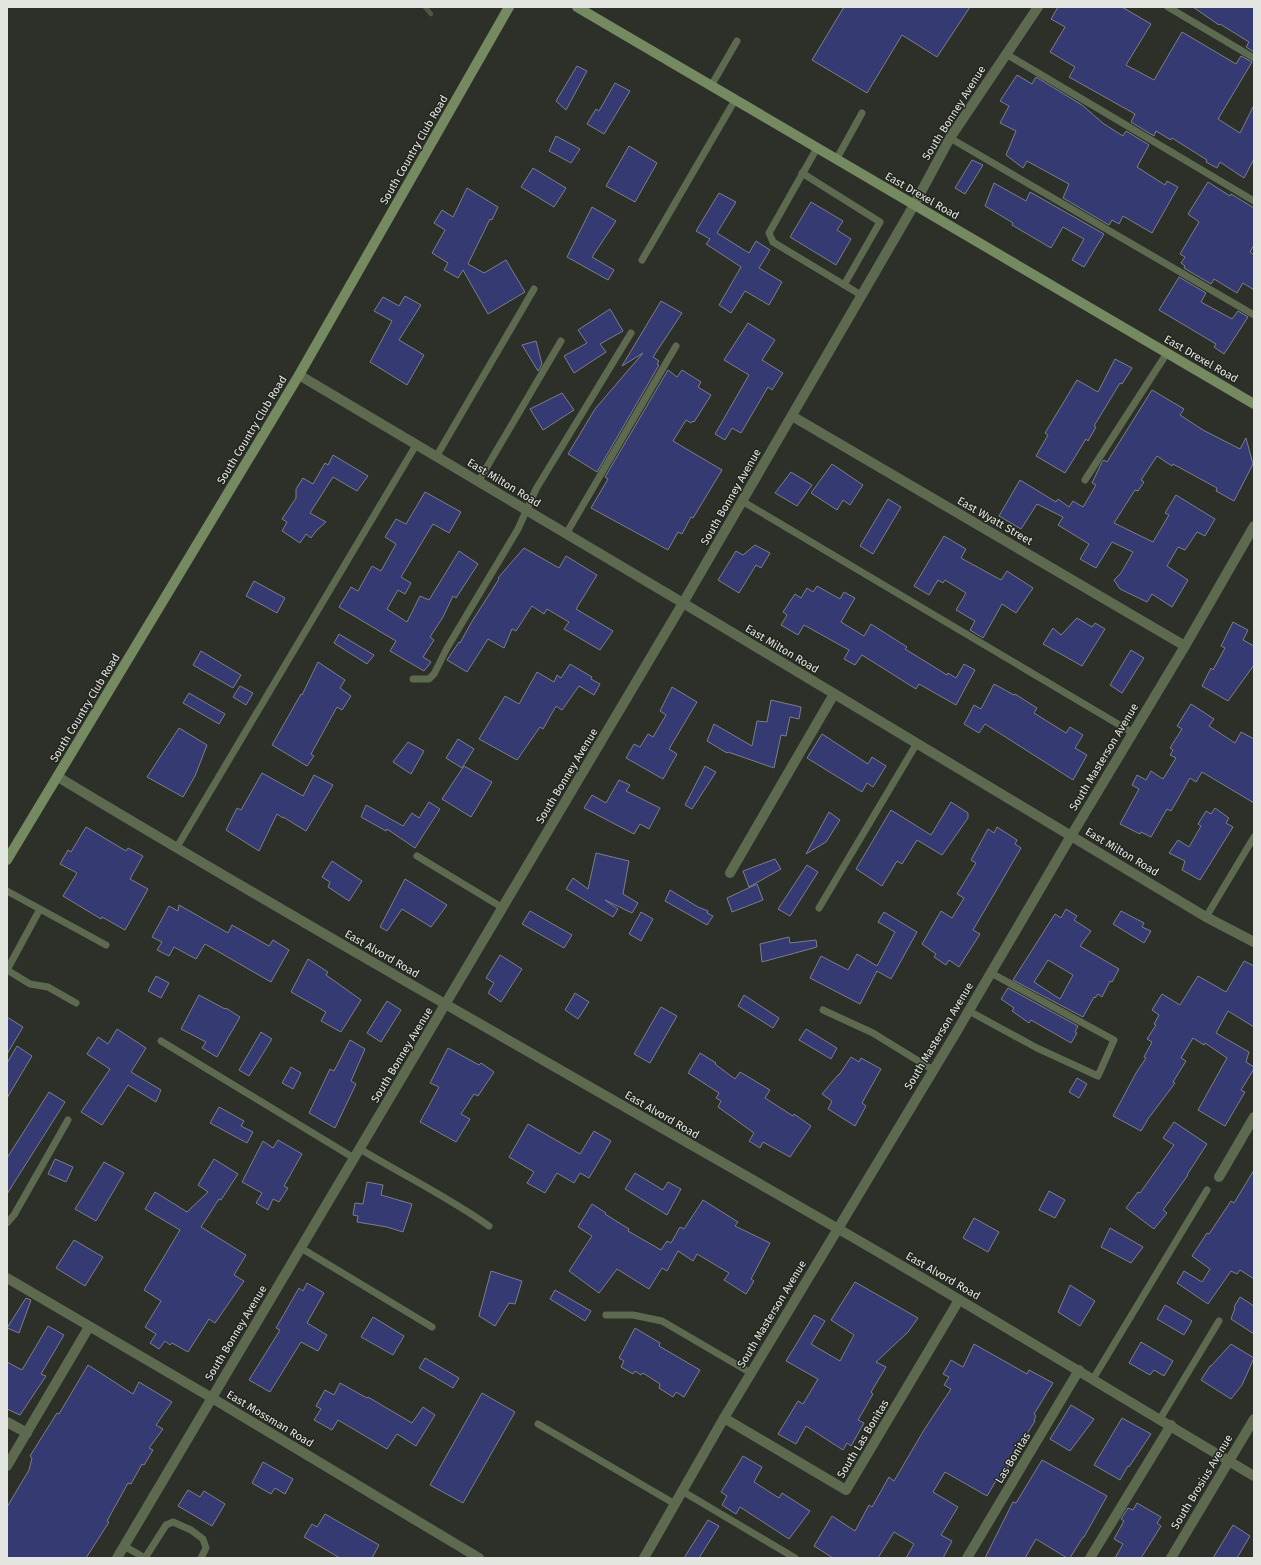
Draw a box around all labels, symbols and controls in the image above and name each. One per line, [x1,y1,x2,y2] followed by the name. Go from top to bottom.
[920,63,988,163] street label: South Bonney Avenue
[377,93,451,207] street label: South Country Club Road
[883,170,961,222] street label: East Drexel Road
[1162,333,1240,385] street label: East Drexel Road
[214,373,290,487] street label: South Country Club Road
[698,447,764,547] street label: South Bonney Avenue
[465,456,543,510] street label: East Milton Road
[955,494,1035,548] street label: East Wyatt Street
[743,622,821,676] street label: East Milton Road
[47,651,123,765] street label: South Country Club Road
[1067,701,1141,813] street label: South Masterson Avenue
[533,726,601,826] street label: South Bonney Avenue
[1083,825,1161,879] street label: East Milton Road
[343,927,421,981] street label: East Alvord Road
[902,980,976,1092] street label: South Masterson Avenue
[368,1005,436,1105] street label: South Bonney Avenue
[623,1088,701,1142] street label: East Alvord Road
[904,1249,982,1303] street label: East Alvord Road
[735,1258,809,1370] street label: South Masterson Avenue
[202,1283,270,1383] street label: South Bonney Avenue
[224,1388,316,1450] street label: East Mossman Road
[835,1398,891,1480] street label: South Las Bonitas
[993,1430,1033,1486] street label: Las Bonitas
[1169,1432,1235,1532] street label: South Brosius Avenue

